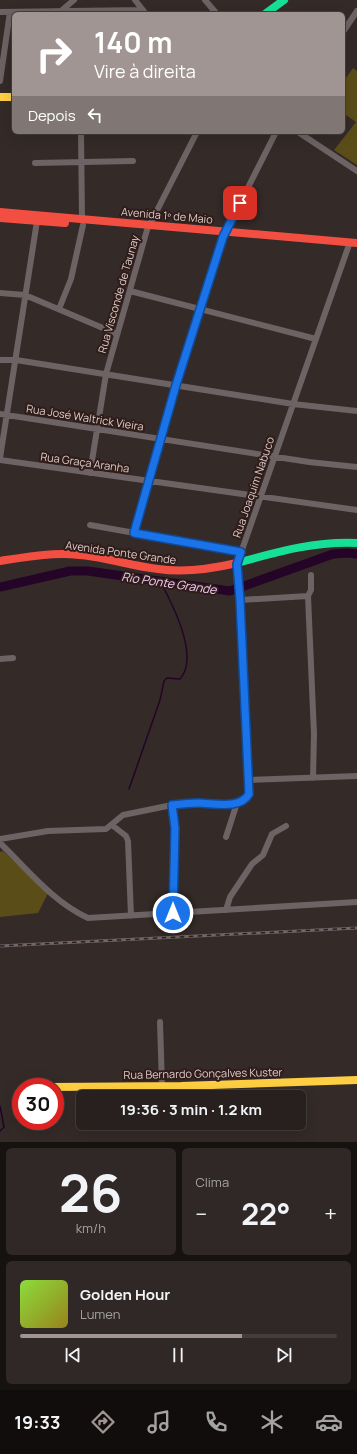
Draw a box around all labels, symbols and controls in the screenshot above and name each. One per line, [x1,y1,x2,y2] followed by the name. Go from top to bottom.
[94,23,173,61] text: 140 m
[28,28,80,80] icon: right
[94,59,196,83] text: Vire à direita
[84,104,106,126] icon: left
[28,105,76,126] text: Depois
[223,186,257,220] pin
[229,192,251,214] icon: arrive
[121,204,214,227] street label: Avenida 1º de Maio
[94,233,142,355] street label: Rua Visconde de Taunay
[25,400,145,434] street label: Rua José Waltrick Vieira
[229,434,277,539] street label: Rua Joaquim Nabuco
[40,448,130,476] street label: Rua Graça Aranha
[65,537,178,567] street label: Avenida Ponte Grande
[120,568,219,598] water label: Rio Ponte Grande
[152,892,194,934] position arrow
[123,1064,283,1082] street label: Rua Bernardo Gonçalves Kuster
[12,1078,64,1130] speed limit sign: 30
[120,1099,262,1120] text: 19:36 · 3 min · 1.2 km
[59,1157,122,1228] text: 26
[196,1173,229,1191] text: Clima
[241,1193,290,1234] text: 22°
[196,1199,207,1229] text: −
[324,1199,337,1229] text: +
[76,1219,106,1237] text: km/h
[80,1284,170,1305] text: Golden Hour
[80,1305,120,1323] text: Lumen
[62,1344,84,1366] icon: previous
[167,1344,189,1366] icon: pause
[273,1344,295,1366] icon: next
[89,1408,117,1436] icon: directions
[145,1408,173,1436] icon: music
[202,1408,230,1436] icon: phone
[258,1408,286,1436] icon: climate
[315,1408,343,1436] icon: car
[14,1410,60,1434] text: 19:33

